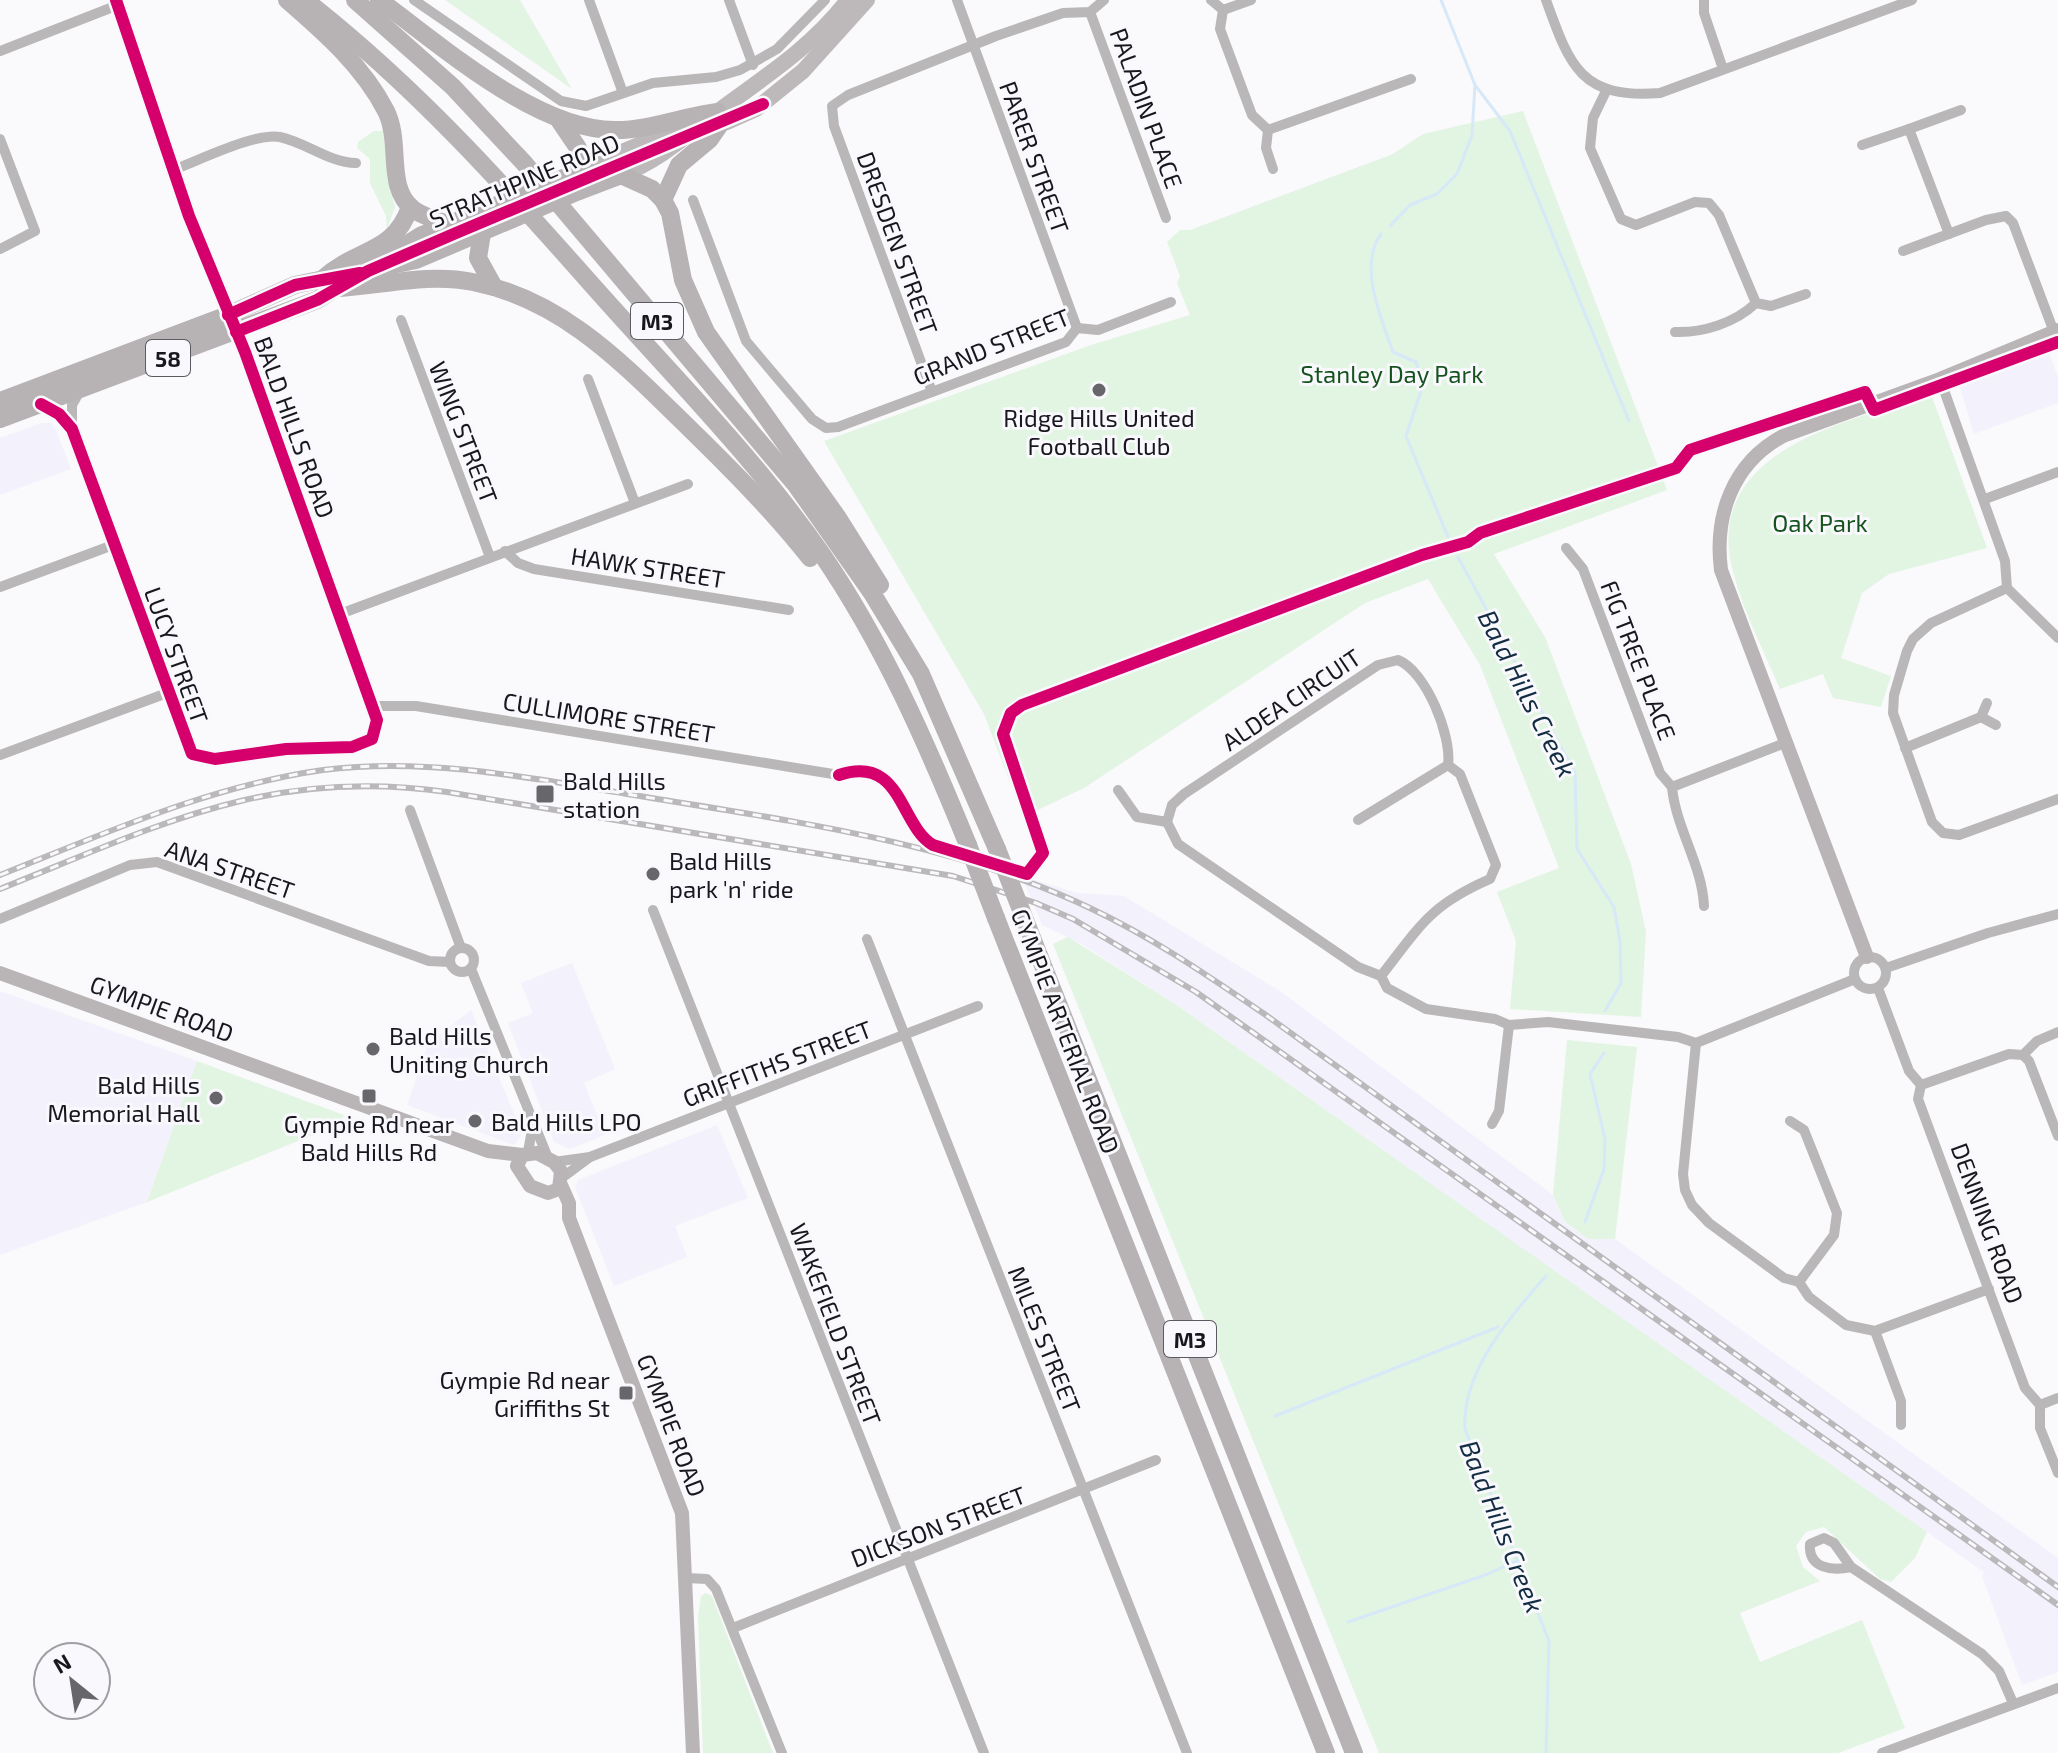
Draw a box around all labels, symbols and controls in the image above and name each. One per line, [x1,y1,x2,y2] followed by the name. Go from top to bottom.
[1105,24,1189,192] street label: PALADIN PLACE
[994,77,1076,237] street label: PARER STREET
[425,127,623,233] street label: STRATHPINE ROAD
[851,148,945,338] street label: DRESDEN STREET
[909,301,1073,391] street label: GRAND STREET
[631,303,683,339] road number: M3
[249,332,341,522] street label: BALD HILLS ROAD
[146,340,190,376] road number: 58
[424,357,504,507] street label: WING STREET
[1301,359,1483,388] park label: Stanley Day Park
[1090,381,1108,399] marker: Ridge Hills United Football Club
[1003,403,1195,460] place label: Ridge Hills United Football Club
[1772,508,1868,537] park label: Oak Park
[569,541,727,593] street label: HAWK STREET
[1595,576,1683,744] street label: FIG TREE PLACE
[139,583,215,727] street label: LUCY STREET
[1473,604,1583,782] water label: Bald Hills Creek
[1216,642,1366,756] street label: ALDEA CIRCUIT
[501,686,717,748] street label: CULLIMORE STREET
[563,766,666,823] place label: Bald Hills station
[534,783,556,805] marker: Bald Hills station
[162,833,298,905] street label: ANA STREET
[669,846,794,903] place label: Bald Hills park 'n' ride
[644,865,662,883] marker: Bald Hills park 'n' ride
[1006,904,1126,1158] street label: GYMPIE ARTERIAL ROAD
[86,969,238,1047] street label: GYMPIE ROAD
[678,1014,876,1112] street label: GRIFFITHS STREET
[389,1021,549,1078] place label: Bald Hills Uniting Church
[364,1040,382,1058] marker: Bald Hills Uniting Church
[47,1070,200,1127] place label: Bald Hills Memorial Hall
[360,1087,378,1105] marker: Gympie Rd near Bald Hills Rd
[207,1089,225,1107] marker: Bald Hills Memorial Hall
[491,1107,642,1136] place label: Bald Hills LPO
[284,1109,455,1166] place label: Gympie Rd near Bald Hills Rd
[466,1112,484,1130] marker: Bald Hills LPO
[1946,1139,2030,1307] street label: DENNING ROAD
[784,1219,888,1429] street label: WAKEFIELD STREET
[1003,1262,1087,1416] street label: MILES STREET
[1164,1321,1216,1357] road number: M3
[632,1350,712,1500] street label: GYMPIE ROAD
[440,1365,610,1422] place label: Gympie Rd near Griffiths St
[617,1384,635,1402] marker: Gympie Rd near Griffiths St
[1454,1435,1552,1617] water label: Bald Hills Creek
[846,1479,1030,1573] street label: DICKSON STREET
[32,1641,112,1721] north arrow
[48,1648,75,1678] text: N

